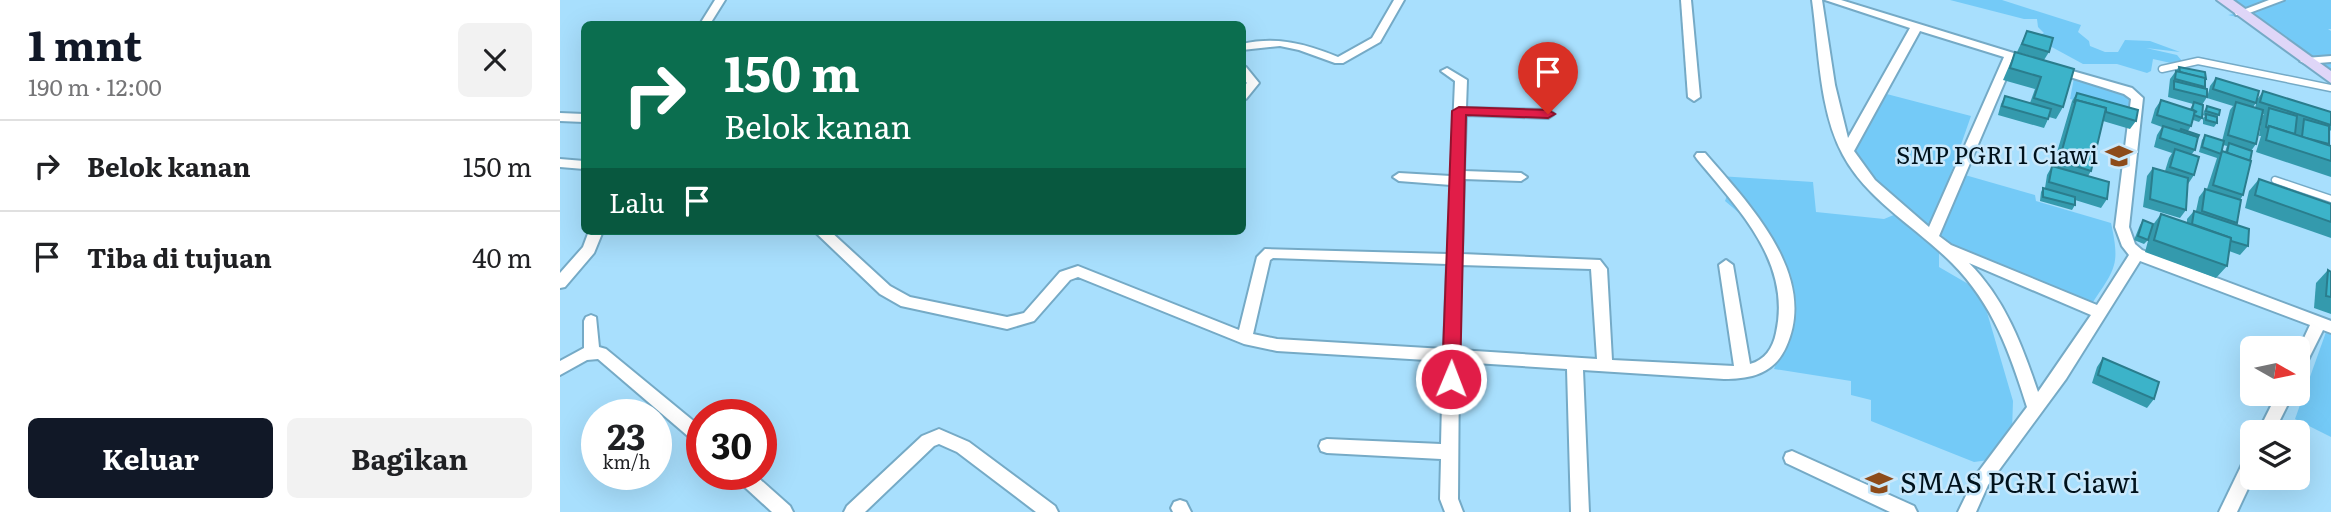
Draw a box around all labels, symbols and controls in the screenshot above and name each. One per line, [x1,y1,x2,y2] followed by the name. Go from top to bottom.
[28,12,142,74] text: 1 mnt
[458,23,532,97] button: close
[724,34,860,107] text: 150 m
[1518,42,1578,114] pin
[609,49,700,140] icon: right
[1529,53,1567,91] icon: arrive
[28,69,162,103] text: 190 m · 12:00
[724,101,912,149] text: Belok kanan
[1896,136,2098,171] place label: SMP PGRI 1 Ciawi
[2104,141,2134,171] school or university icon: SMP PGRI 1 Ciawi
[87,146,251,185] text: Belok kanan
[463,146,532,185] text: 150 m
[28,147,66,185] icon: right
[609,182,664,221] text: Lalu
[678,182,716,220] icon: arrive
[87,237,272,276] text: Tiba di tujuan
[472,237,532,276] text: 40 m
[28,238,66,276] icon: arrive
[2240,336,2310,406] north arrow
[2240,336,2310,490] map controls
[1414,342,1488,416] position arrow
[686,399,777,490] speed limit sign: 30
[607,409,646,461] text: 23
[28,418,273,498] button: Keluar
[287,418,532,498] button: Bagikan
[2240,420,2310,490] button: layers
[603,448,650,475] text: km/h
[1900,460,2139,502] place label: SMAS PGRI Ciawi
[1864,468,1894,498] school or university icon: SMAS PGRI Ciawi

